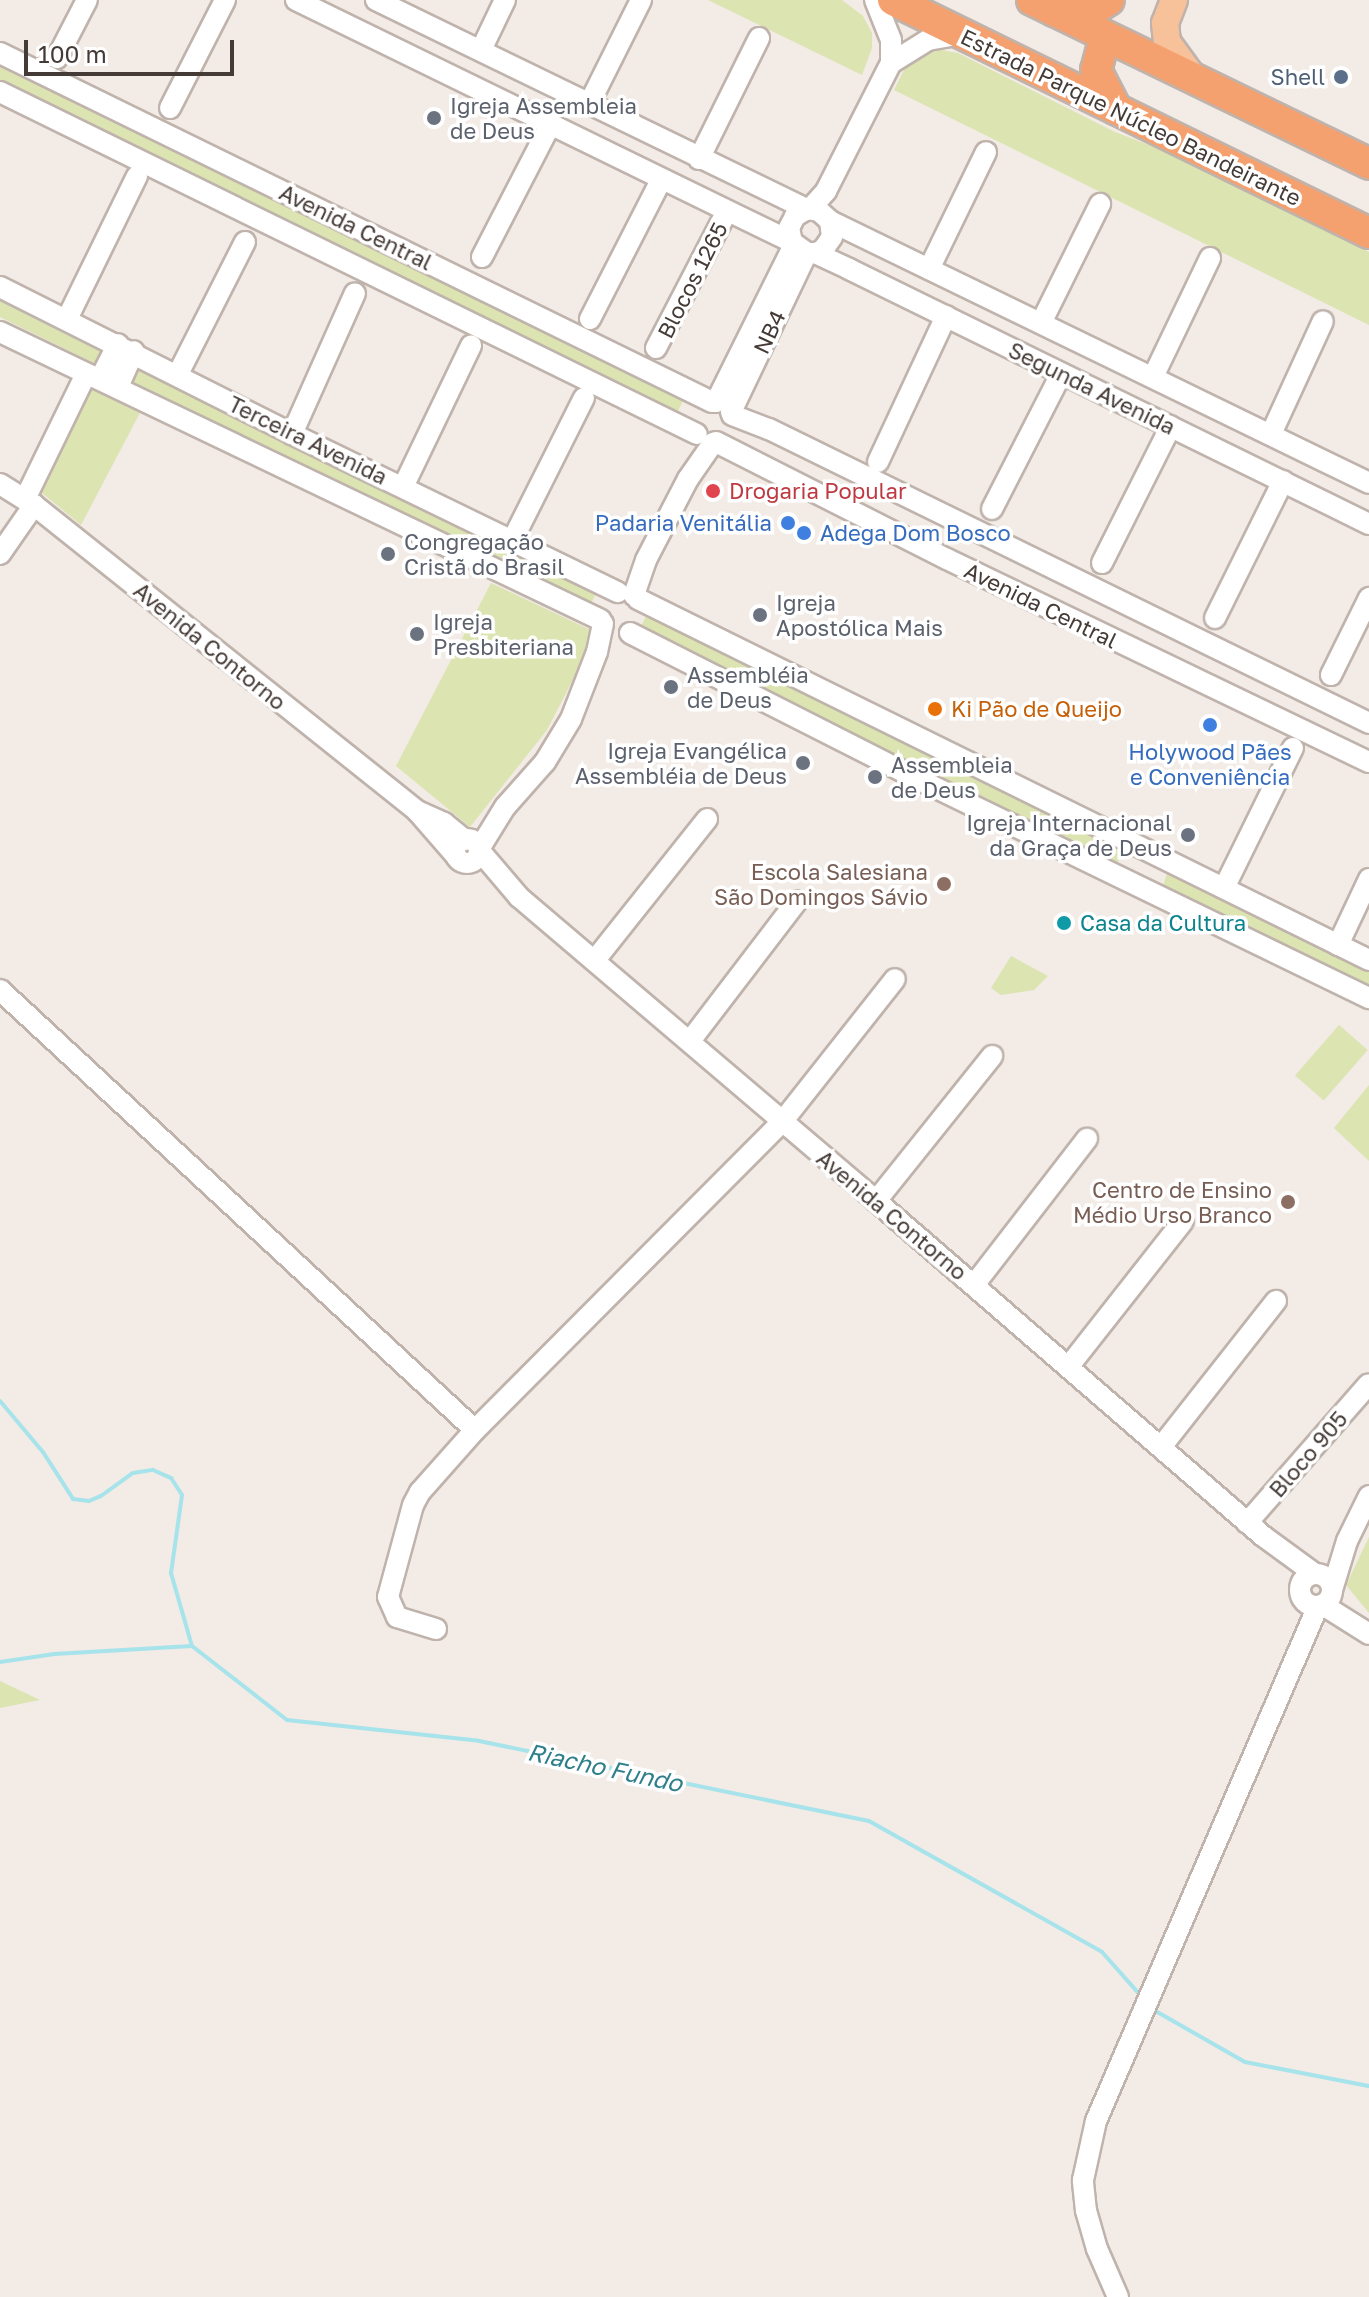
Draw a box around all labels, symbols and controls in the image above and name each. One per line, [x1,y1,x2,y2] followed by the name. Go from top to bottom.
[957,23,1305,211] street label: Estrada Parque Núcleo Bandeirante
[28,24,238,74] scale bar
[38,39,107,68] text: 100 m
[1271,64,1325,90] place label: Shell
[1332,68,1350,86] marker: Shell
[450,92,637,144] place label: Igreja Assembleia de Deus
[425,109,443,127] marker: Igreja Assembleia de Deus
[275,179,437,275] street label: Avenida Central
[651,218,733,342] street label: Blocos 1265
[748,306,790,358] street label: NB4
[1004,336,1180,440] street label: Segunda Avenida
[224,390,392,490] street label: Terceira Avenida
[729,478,907,504] place label: Drogaria Popular
[704,482,722,500] marker: Drogaria Popular
[595,510,772,536] place label: Padaria Venitália
[779,514,797,532] marker: Padaria Venitália
[820,520,1011,546] place label: Adega Dom Bosco
[795,524,813,542] marker: Adega Dom Bosco
[404,528,564,580] place label: Congregação Cristã do Brasil
[379,545,397,563] marker: Congregação Cristã do Brasil
[960,557,1122,653] street label: Avenida Central
[129,577,291,715] street label: Avenida Contorno
[776,589,943,640] place label: Igreja Apostólica Mais
[751,606,769,624] marker: Igreja Apostólica Mais
[433,608,574,660] place label: Igreja Presbiteriana
[408,625,426,643] marker: Igreja Presbiteriana
[687,661,809,712] place label: Assembléia de Deus
[662,678,680,696] marker: Assembléia de Deus
[951,696,1122,722] place label: Ki Pão de Queijo
[926,700,944,718] marker: Ki Pão de Queijo
[1201,716,1219,734] marker: Holywood Pães e Conveniência
[575,737,787,788] place label: Igreja Evangélica Assembléia de Deus
[1128,738,1292,790] place label: Holywood Pães e Conveniência
[891,751,1013,802] place label: Assembleia de Deus
[794,754,812,772] marker: Igreja Evangélica Assembléia de Deus
[866,768,884,786] marker: Assembleia de Deus
[966,809,1172,860] place label: Igreja Internacional da Graça de Deus
[1179,826,1197,844] marker: Igreja Internacional da Graça de Deus
[714,858,928,910] place label: Escola Salesiana São Domingos Sávio
[935,875,953,893] marker: Escola Salesiana São Domingos Sávio
[1080,910,1246,936] place label: Casa da Cultura
[1055,914,1073,932] marker: Casa da Cultura
[812,1145,972,1285] street label: Avenida Contorno
[1073,1176,1272,1228] place label: Centro de Ensino Médio Urso Branco
[1279,1193,1297,1211] marker: Centro de Ensino Médio Urso Branco
[1264,1406,1352,1502] street label: Bloco 905
[525,1737,685,1797] water label: Riacho Fundo

